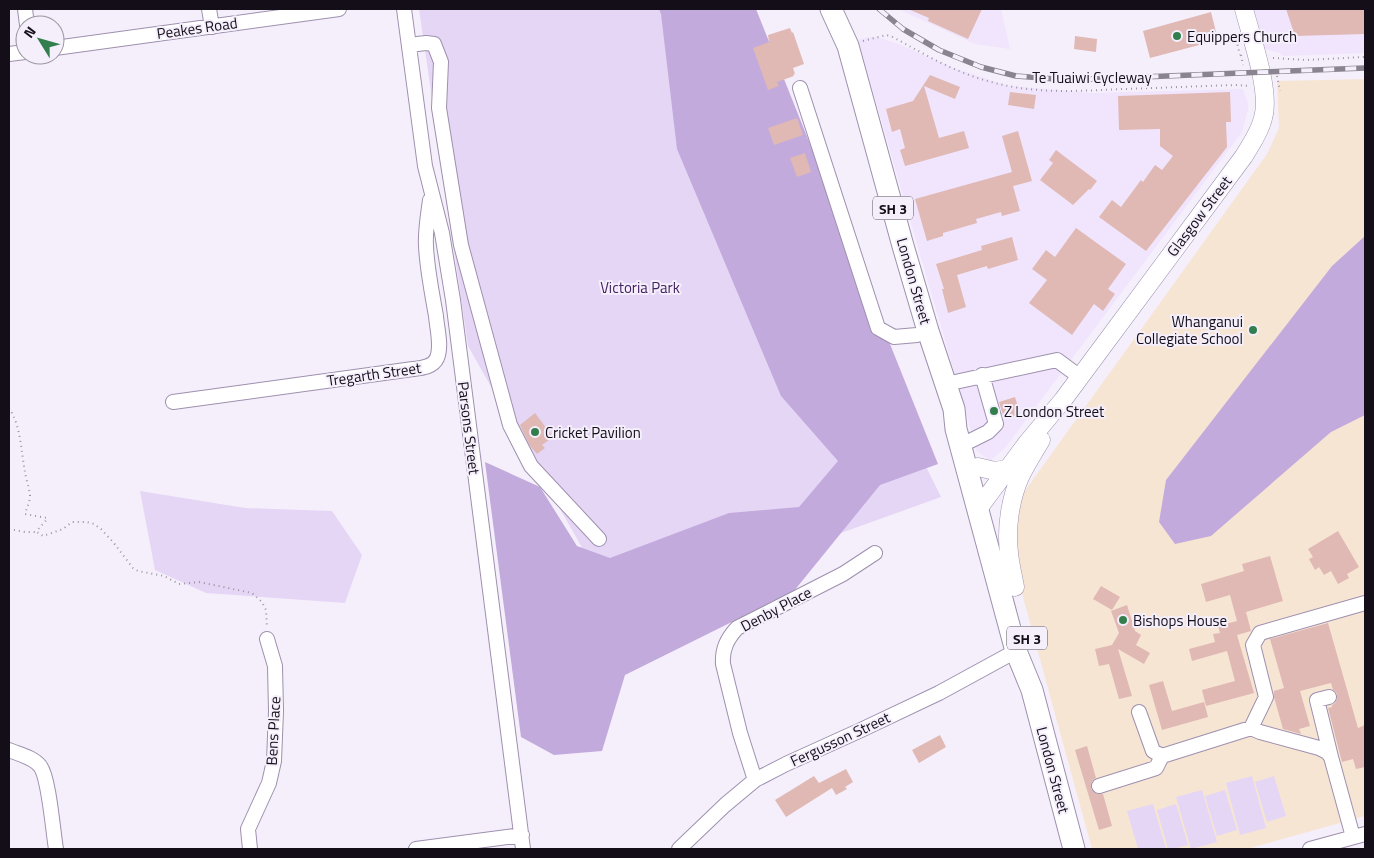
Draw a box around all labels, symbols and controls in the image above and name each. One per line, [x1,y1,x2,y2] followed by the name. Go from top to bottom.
[155,11,239,45] street label: Peakes Road
[15,15,65,65] north arrow
[18,22,41,42] text: N
[1187,25,1297,48] place label: Equippers Church
[1171,30,1183,42] marker: Equippers Church
[1032,66,1152,89] street label: Te Tuaiwi Cycleway
[1161,170,1238,261] street label: Glasgow Street
[873,197,913,220] road number: SH 3
[891,235,938,328] street label: London Street
[600,276,680,299] park label: Victoria Park
[1136,310,1243,350] place label: Whanganui Collegiate School
[1247,324,1259,336] marker: Whanganui Collegiate School
[325,356,423,392] street label: Tregarth Street
[452,380,486,476] street label: Parsons Street
[1004,400,1105,423] place label: Z London Street
[988,405,1000,417] marker: Z London Street
[545,421,641,444] place label: Cricket Pavilion
[529,426,541,438] marker: Cricket Pavilion
[736,581,816,637] street label: Denby Place
[1133,609,1227,632] place label: Bishops House
[1117,614,1129,626] marker: Bishops House
[1007,626,1047,650] road number: SH 3
[260,696,286,766] street label: Bens Place
[786,705,894,772] street label: Fergusson Street
[1030,724,1076,817] street label: London Street

